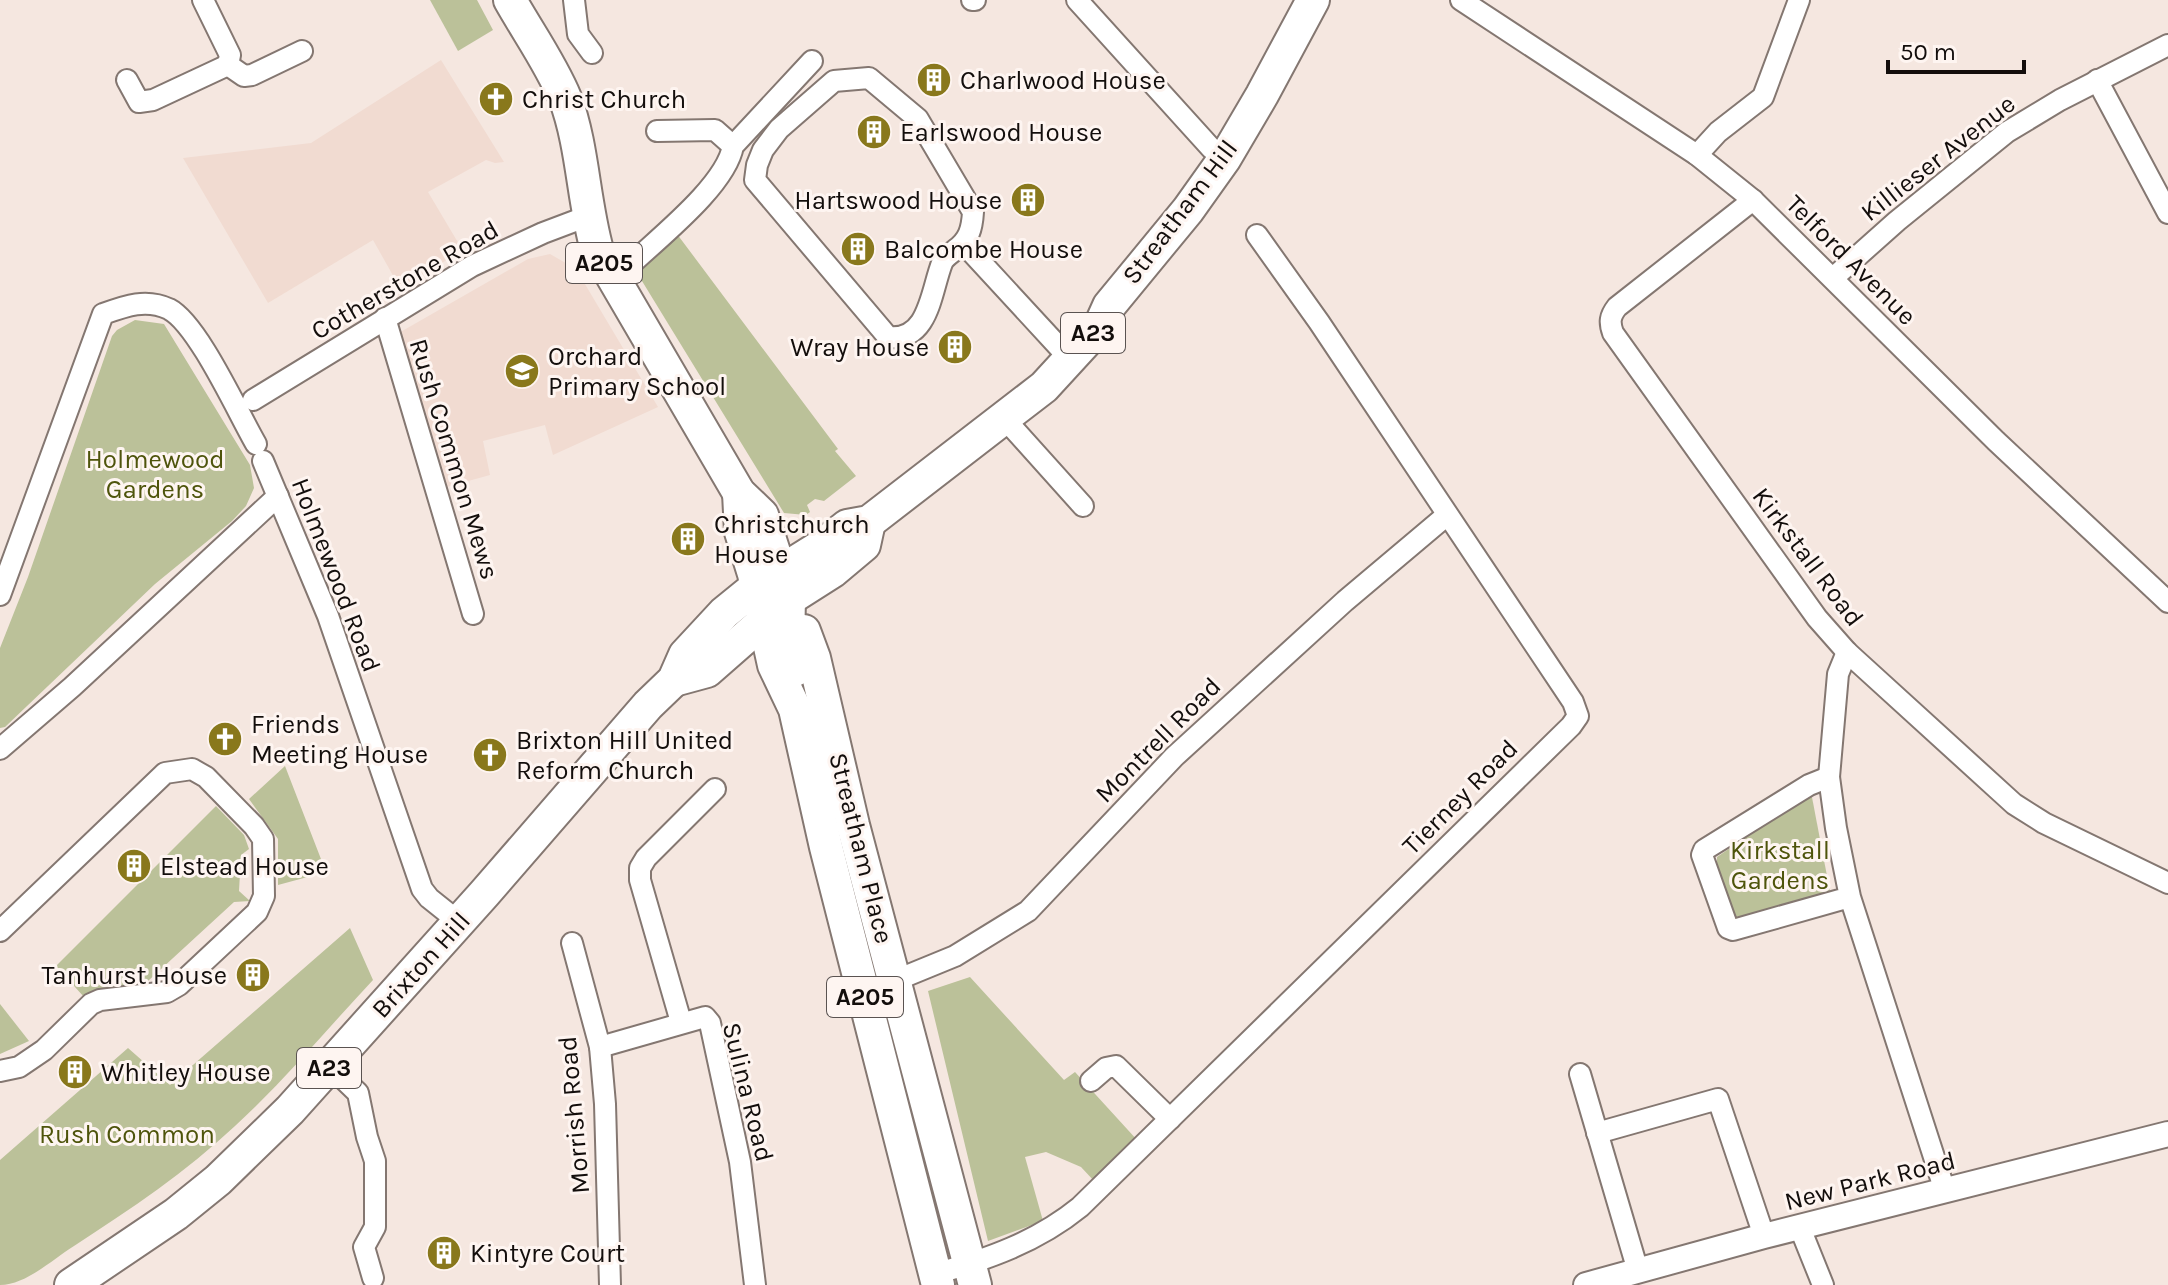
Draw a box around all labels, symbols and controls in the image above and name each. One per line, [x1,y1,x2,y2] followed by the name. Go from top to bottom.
[1888,24,2024,74] scale bar
[1900,38,1956,66] text: 50 m
[915,61,953,99] building icon: Charlwood House
[960,65,1166,96] place label: Charlwood House
[477,80,515,118] church icon: Christ Church
[522,84,686,115] place label: Christ Church
[1855,88,2021,228] street label: Killieser Avenue
[855,113,893,151] building icon: Earlswood House
[900,117,1102,148] place label: Earlswood House
[1116,134,1244,290] street label: Streatham Hill
[1009,181,1047,219] building icon: Hartswood House
[794,185,1002,216] place label: Hartswood House
[1779,188,1923,332] street label: Telford Avenue
[306,214,504,346] street label: Cotherstone Road
[839,230,877,268] building icon: Balcombe House
[884,234,1083,265] place label: Balcombe House
[566,243,642,283] road number: A205
[1061,313,1125,353] road number: A23
[936,328,974,366] building icon: Wray House
[790,332,929,363] place label: Wray House
[403,335,505,583] street label: Rush Common Mews
[548,341,726,402] place label: Orchard Primary School
[503,352,541,390] school or university icon: Orchard Primary School
[85,444,225,505] park label: Holmewood Gardens
[285,474,387,676] street label: Holmewood Road
[1746,481,1870,633] street label: Kirkstall Road
[714,509,870,570] place label: Christchurch House
[669,520,707,558] building icon: Christchurch House
[1089,671,1227,809] street label: Montrell Road
[251,709,428,770] place label: Friends Meeting House
[206,720,244,758] church icon: Friends Meeting House
[516,725,733,786] place label: Brixton Hill United Reform Church
[1396,733,1524,861] street label: Tierney Road
[471,736,509,774] church icon: Brixton Hill United Reform Church
[822,749,900,947] street label: Streatham Place
[1730,835,1830,896] park label: Kirkstall Gardens
[115,847,153,885] building icon: Elstead House
[160,851,329,882] place label: Elstead House
[365,906,477,1024] street label: Brixton Hill
[234,956,272,994] building icon: Tanhurst House
[41,960,227,991] place label: Tanhurst House
[827,977,903,1017] road number: A205
[716,1019,780,1165] street label: Sulina Road
[552,1035,596,1195] street label: Morrish Road
[297,1048,361,1088] road number: A23
[56,1053,94,1091] building icon: Whitley House
[101,1057,271,1088] place label: Whitley House
[39,1119,215,1150] park label: Rush Common
[1781,1145,1959,1217] street label: New Park Road
[425,1234,463,1272] building icon: Kintyre Court
[470,1238,625,1269] place label: Kintyre Court

